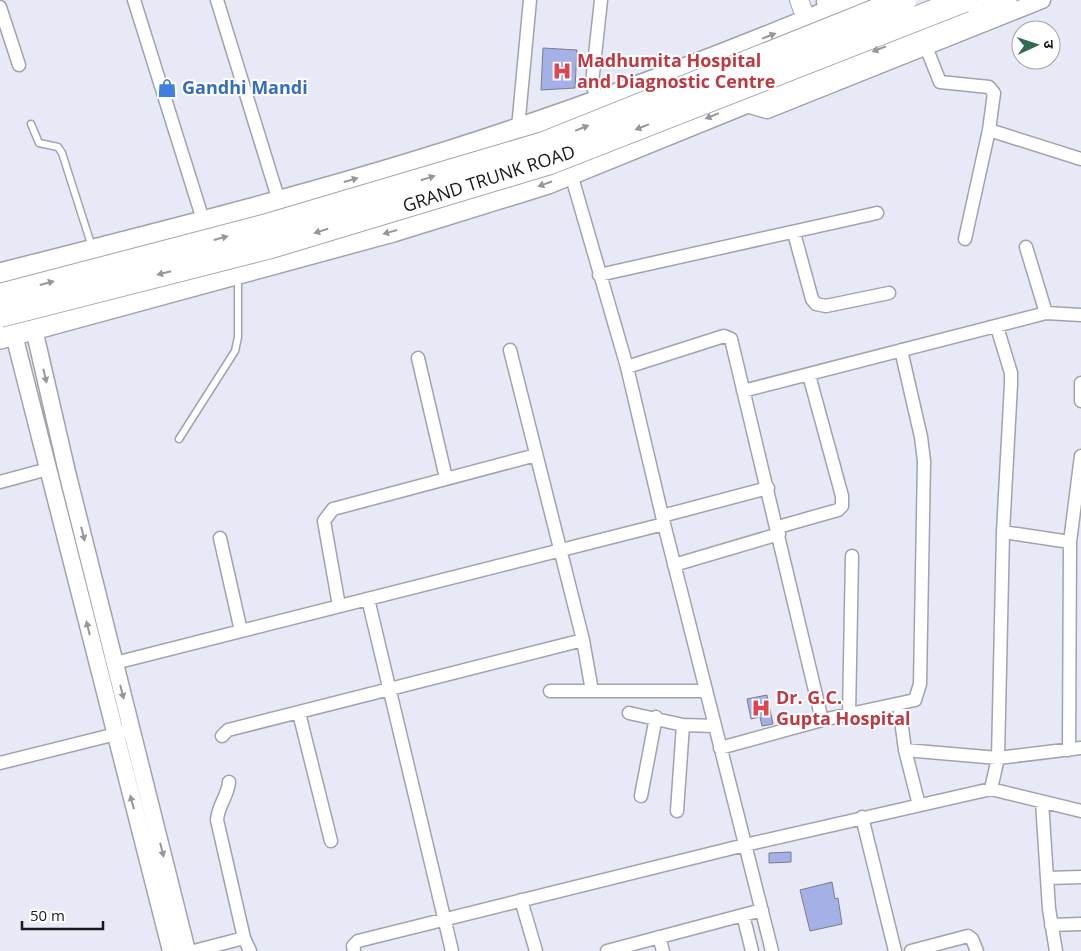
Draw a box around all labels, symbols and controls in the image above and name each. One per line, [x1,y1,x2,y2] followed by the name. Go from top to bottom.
[1011,20,1061,70] north arrow
[762,32,777,39] one-way arrow
[1040,40,1059,50] text: उ
[871,45,886,53] one-way arrow
[577,48,775,93] place label: Madhumita Hospital and Diagnostic Centre
[551,60,573,82] hospital icon: Madhumita Hospital and Diagnostic Centre
[182,75,308,99] place label: Gandhi Mandi
[156,77,178,99] shop icon: Gandhi Mandi
[705,113,719,121] one-way arrow
[635,123,649,131] one-way arrow
[575,124,589,132] one-way arrow
[399,139,578,217] street label: GRAND TRUNK ROAD
[420,174,435,182] one-way arrow
[344,176,359,184] one-way arrow
[537,180,552,188] one-way arrow
[314,228,329,236] one-way arrow
[382,228,397,236] one-way arrow
[214,234,229,242] one-way arrow
[157,269,172,277] one-way arrow
[40,279,55,287] one-way arrow
[41,369,49,384] one-way arrow
[79,527,87,542] one-way arrow
[84,620,92,635] one-way arrow
[118,685,126,700] one-way arrow
[776,685,911,730] place label: Dr. G.C. Gupta Hospital
[750,697,772,719] hospital icon: Dr. G.C. Gupta Hospital
[128,795,136,810] one-way arrow
[158,842,166,857] one-way arrow
[22,898,104,930] scale bar
[30,905,65,925] text: 50 m

